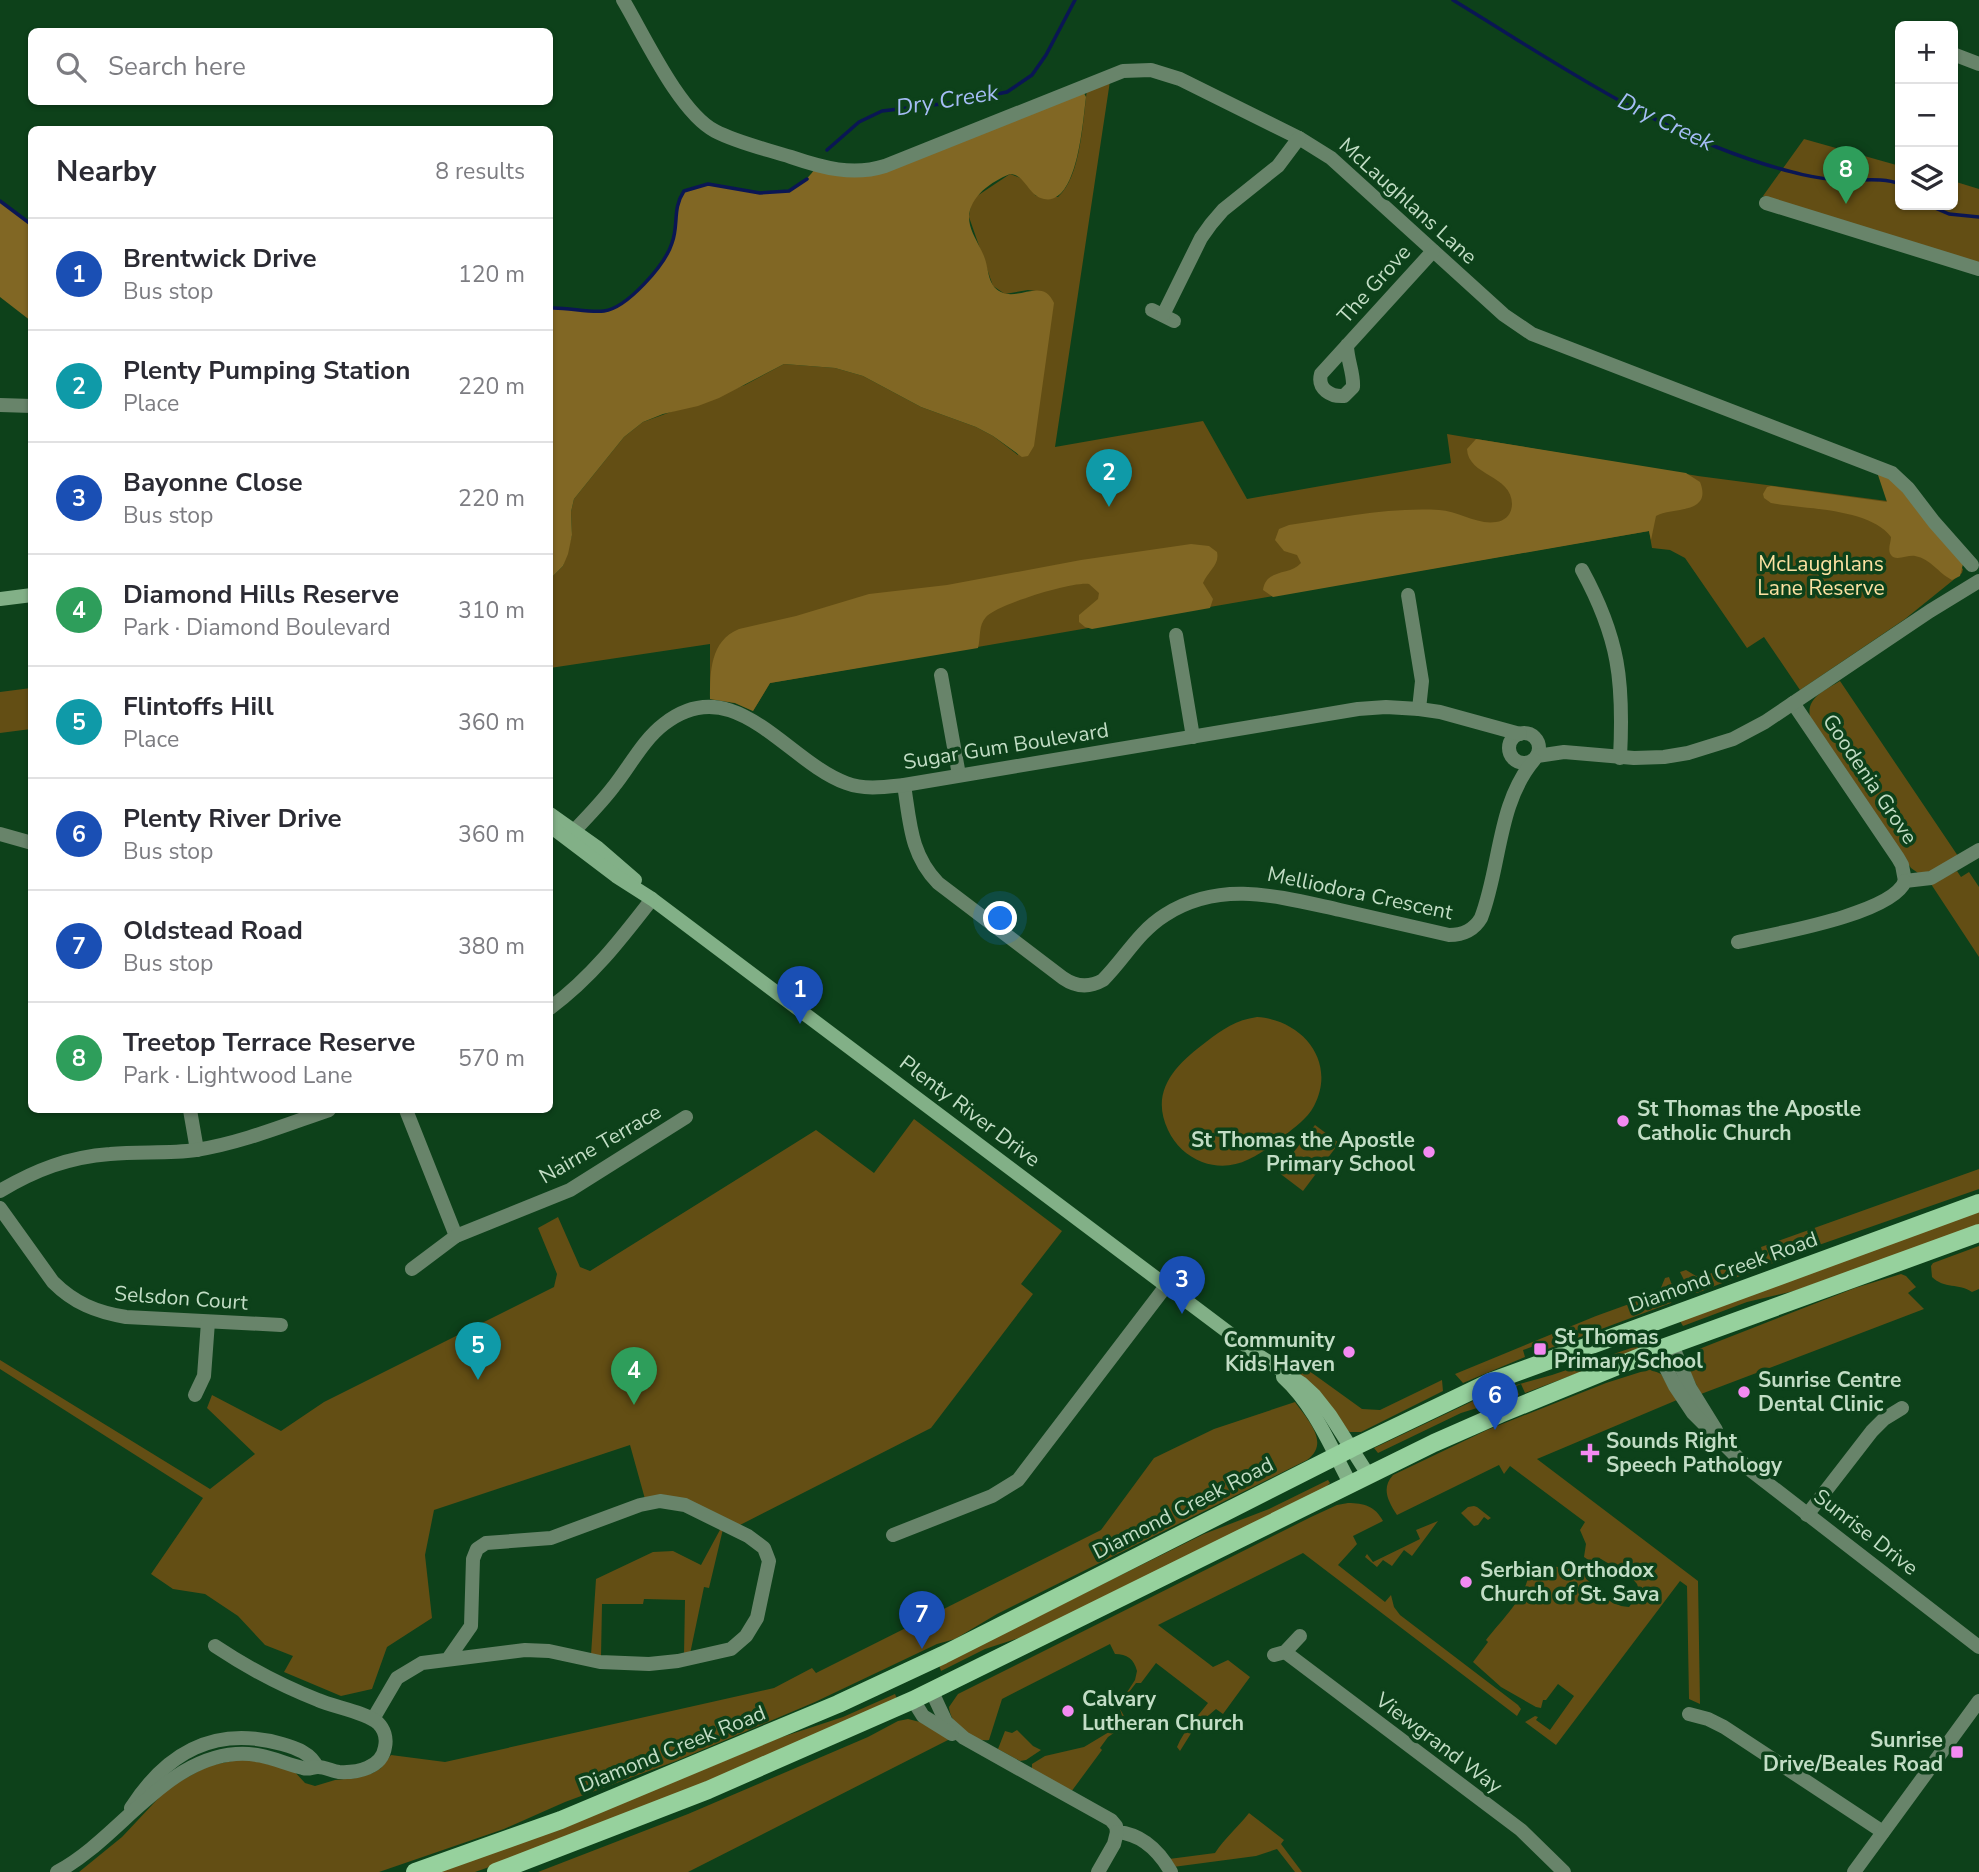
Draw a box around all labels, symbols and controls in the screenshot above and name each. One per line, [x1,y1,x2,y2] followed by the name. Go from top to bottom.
[1895,21,1958,210] map controls
[1895,21,1958,84] button: +
[28,28,553,105] search box
[52,48,90,86] icon: search
[108,49,246,84] text: Search here
[894,77,1001,123] water label: Dry Creek
[1895,84,1958,147] button: −
[1613,85,1720,159] water label: Dry Creek
[1333,131,1483,271] street label: McLaughlans Lane
[1823,146,1869,204] pin: 8
[1895,147,1958,210] button: layers
[56,151,156,192] text: Nearby
[435,156,525,187] text: 8 results
[1331,239,1417,329] street label: The Grove
[123,241,317,276] text: Brentwick Drive
[72,259,86,290] text: 1
[458,259,525,290] text: 120 m
[123,276,214,307] text: Bus stop
[123,353,410,388] text: Plenty Pumping Station
[72,371,86,402] text: 2
[458,371,525,402] text: 220 m
[123,388,179,419] text: Place
[1086,449,1132,507] pin: 2
[123,465,302,500] text: Bayonne Close
[72,483,86,514] text: 3
[458,483,525,514] text: 220 m
[123,500,214,531] text: Bus stop
[1757,550,1885,602] park label: McLaughlans Lane Reserve
[123,577,399,612] text: Diamond Hills Reserve
[72,595,86,626] text: 4
[458,595,525,626] text: 310 m
[123,612,391,643] text: Park · Diamond Boulevard
[123,689,274,724] text: Flintoffs Hill
[72,707,86,738] text: 5
[458,707,525,738] text: 360 m
[1816,708,1924,850] street label: Goodenia Grove
[901,716,1111,776] street label: Sugar Gum Boulevard
[123,724,179,755] text: Place
[123,801,342,836] text: Plenty River Drive
[72,819,86,850] text: 6
[458,819,525,850] text: 360 m
[123,836,214,867] text: Bus stop
[1265,860,1456,926] street label: Melliodora Crescent
[983,901,1017,935] your location
[123,913,303,948] text: Oldstead Road
[72,931,86,962] text: 7
[458,931,525,962] text: 380 m
[123,948,214,979] text: Bus stop
[777,966,823,1024] pin: 1
[123,1025,415,1060] text: Treetop Terrace Reserve
[72,1043,86,1074] text: 8
[458,1043,525,1074] text: 570 m
[894,1049,1046,1173] street label: Plenty River Drive
[123,1060,353,1091] text: Park · Lightwood Lane
[1637,1095,1861,1147] place label: St Thomas the Apostle Catholic Church
[534,1098,666,1190] street label: Nairne Terrace
[1615,1113,1631,1129] marker: St Thomas the Apostle Catholic Church
[1191,1126,1415,1178] place label: St Thomas the Apostle Primary School
[1421,1144,1437,1160] marker: St Thomas the Apostle Primary School
[1625,1225,1821,1319] street label: Diamond Creek Road
[1159,1256,1205,1314] pin: 3
[113,1279,249,1317] street label: Selsdon Court
[455,1322,501,1380] pin: 5
[1554,1323,1703,1375] place label: St Thomas Primary School
[1223,1326,1336,1378] place label: Community Kids Haven
[1532,1341,1548,1357] marker: St Thomas Primary School
[1341,1344,1357,1360] marker: Community Kids Haven
[611,1347,657,1405] pin: 4
[1758,1366,1901,1418] place label: Sunrise Centre Dental Clinic
[1472,1372,1518,1430] pin: 6
[1736,1384,1752,1400] marker: Sunrise Centre Dental Clinic
[1606,1427,1783,1479] place label: Sounds Right Speech Pathology
[1580,1443,1600,1463] marker: Sounds Right Speech Pathology
[1088,1450,1278,1566] street label: Diamond Creek Road
[1808,1482,1924,1582] street label: Sunrise Drive
[1480,1556,1659,1608] place label: Serbian Orthodox Church of St. Sava
[1458,1574,1474,1590] marker: Serbian Orthodox Church of St. Sava
[899,1591,945,1649] pin: 7
[1082,1685,1244,1737] place label: Calvary Lutheran Church
[1369,1685,1508,1800] street label: Viewgrand Way
[574,1699,770,1799] street label: Diamond Creek Road
[1060,1703,1076,1719] marker: Calvary Lutheran Church
[1763,1726,1943,1778] place label: Sunrise Drive/Beales Road
[1949,1744,1965,1760] marker: Sunrise Drive/Beales Road

